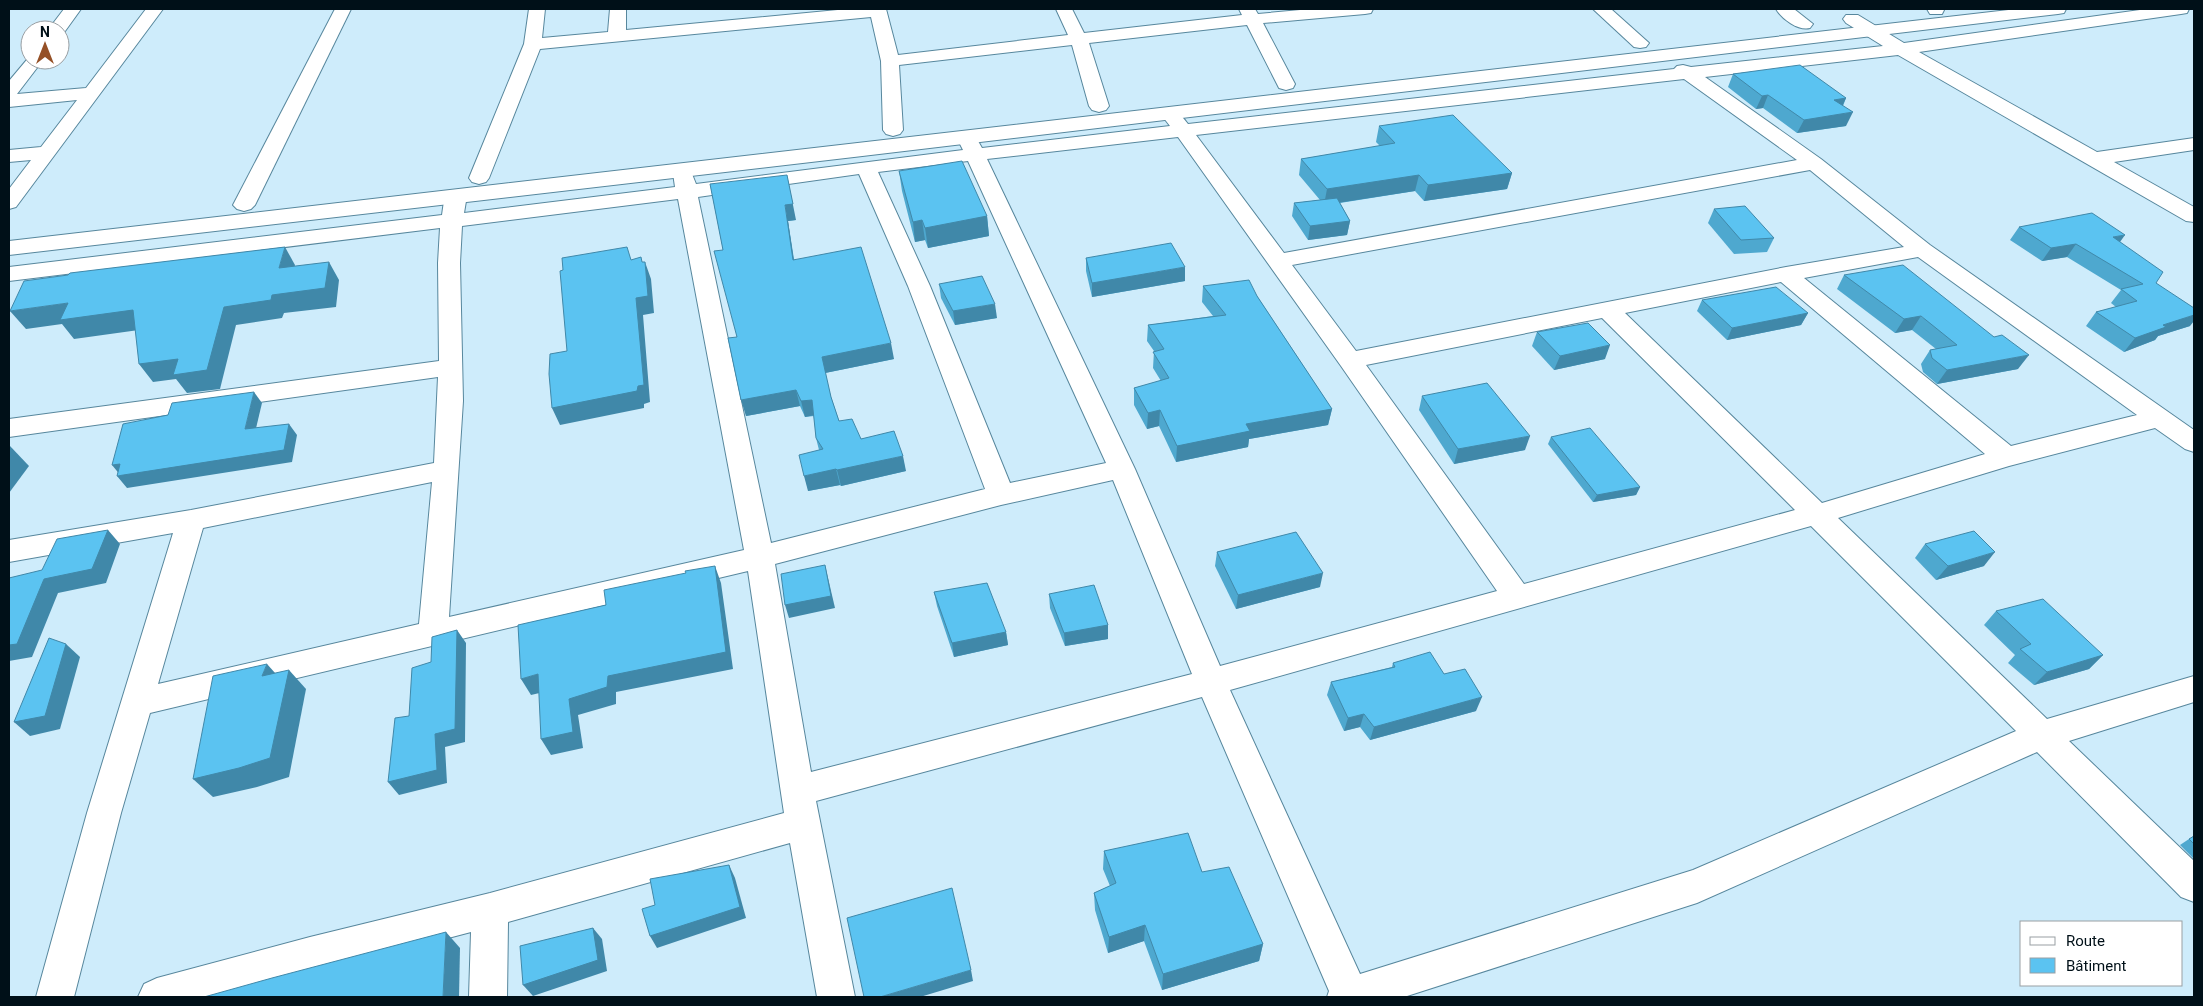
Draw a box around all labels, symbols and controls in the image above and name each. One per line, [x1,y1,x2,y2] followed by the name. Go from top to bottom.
[20,20,70,70] north arrow
[40,24,50,40] text: N
[2020,921,2183,986] legend
[2066,932,2105,950] text: Route
[2066,957,2126,975] text: Bâtiment

